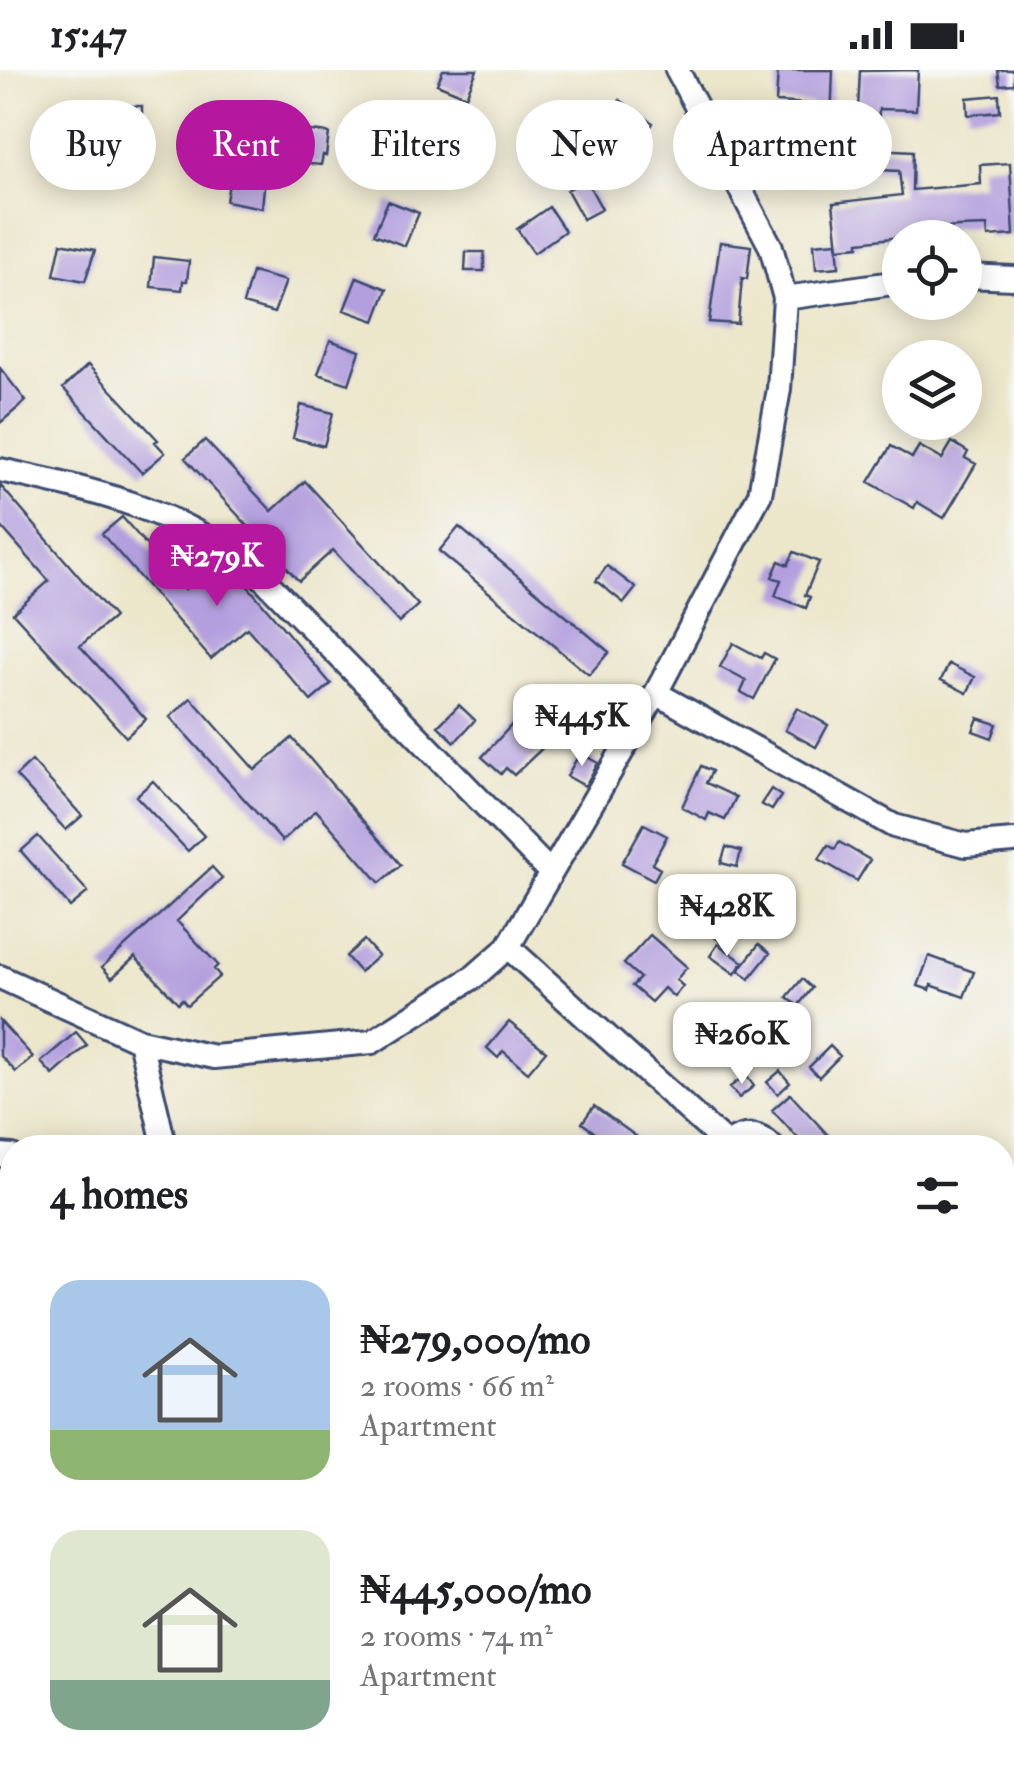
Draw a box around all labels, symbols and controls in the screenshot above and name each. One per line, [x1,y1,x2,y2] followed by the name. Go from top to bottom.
[50,11,127,59] text: 15:47
[30,100,156,190] chip: Buy
[176,100,315,190] chip: Rent
[335,100,496,190] chip: Filters
[516,100,653,190] chip: New
[673,100,892,190] chip: Apartment
[882,220,982,440] map controls
[882,220,982,320] button: locate
[882,340,982,440] button: layers
[147,524,287,609] pin: ₦279K
[171,536,263,576] text: ₦279K
[512,684,652,769] pin: ₦445K
[535,696,629,736] text: ₦445K
[657,874,797,959] pin: ₦428K
[680,886,774,926] text: ₦428K
[672,1002,812,1087] pin: ₦260K
[695,1014,789,1054] text: ₦260K
[910,1168,965,1223] icon: filters
[50,1169,188,1221] text: 4 homes
[360,1314,590,1366] text: ₦279,000/mo
[130,1320,250,1440] icon: home
[360,1366,554,1406] text: 2 rooms · 66 m²
[360,1406,497,1446] text: Apartment
[360,1564,592,1616] text: ₦445,000/mo
[130,1570,250,1690] icon: home
[360,1616,553,1656] text: 2 rooms · 74 m²
[360,1656,497,1696] text: Apartment

